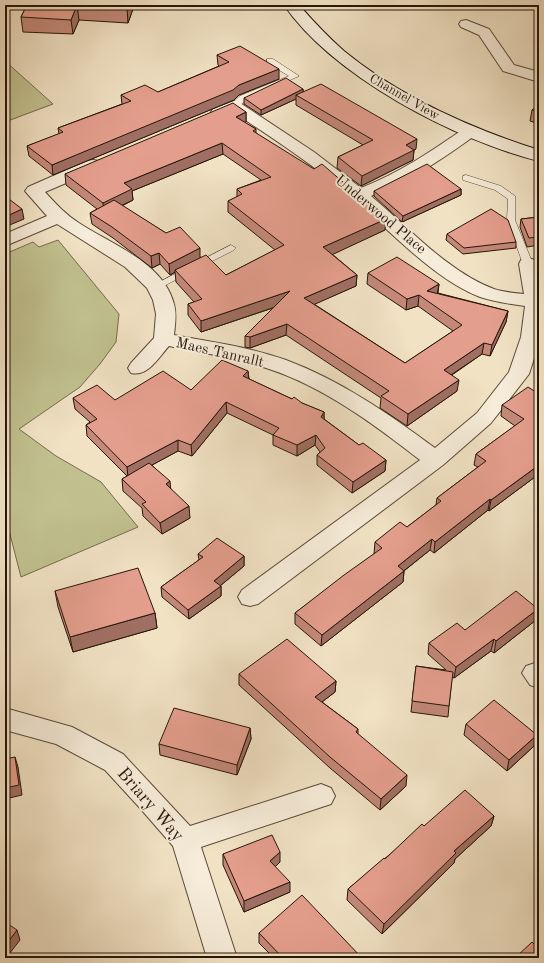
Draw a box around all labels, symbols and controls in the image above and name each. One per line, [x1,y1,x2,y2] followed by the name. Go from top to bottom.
[367,72,441,123] street label: Channel View
[332,173,428,257] street label: Underwood Place
[174,336,265,371] street label: Maes Tanrallt
[113,764,187,845] street label: Briary Way

